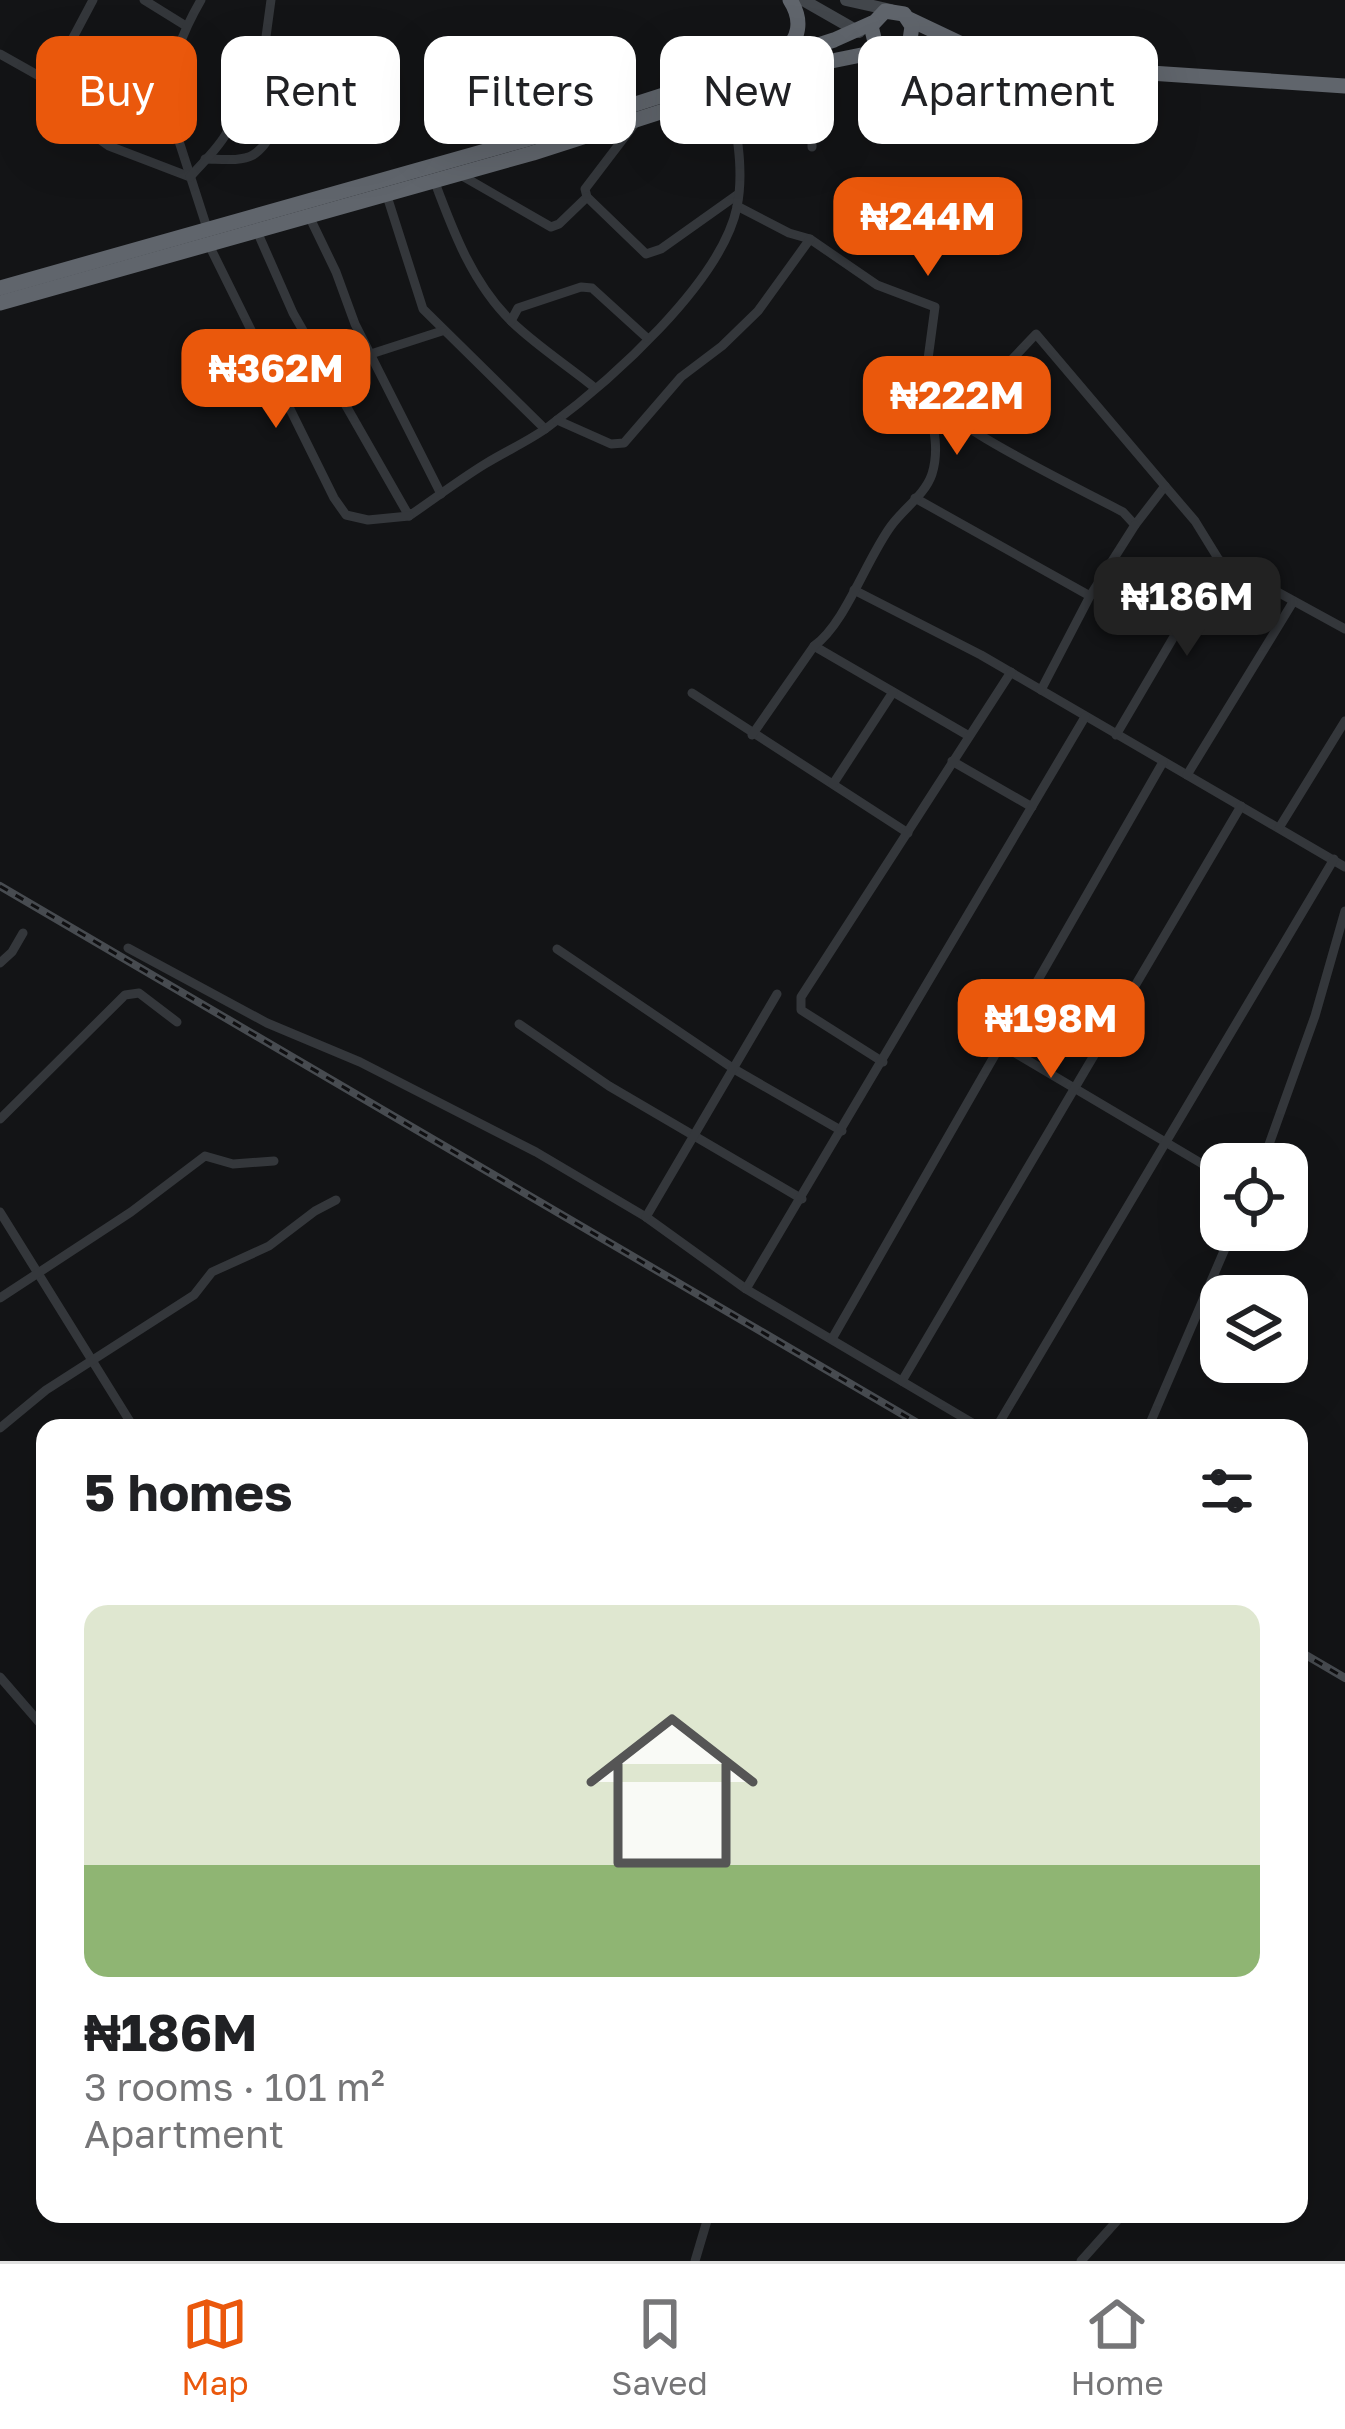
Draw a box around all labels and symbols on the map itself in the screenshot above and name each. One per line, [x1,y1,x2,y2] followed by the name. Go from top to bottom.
[844,177,1012,279] pin: ₦244M
[192,329,360,431] pin: ₦362M
[873,356,1041,458] pin: ₦222M
[1103,557,1271,659] pin: ₦186M
[967,979,1135,1081] pin: ₦198M

